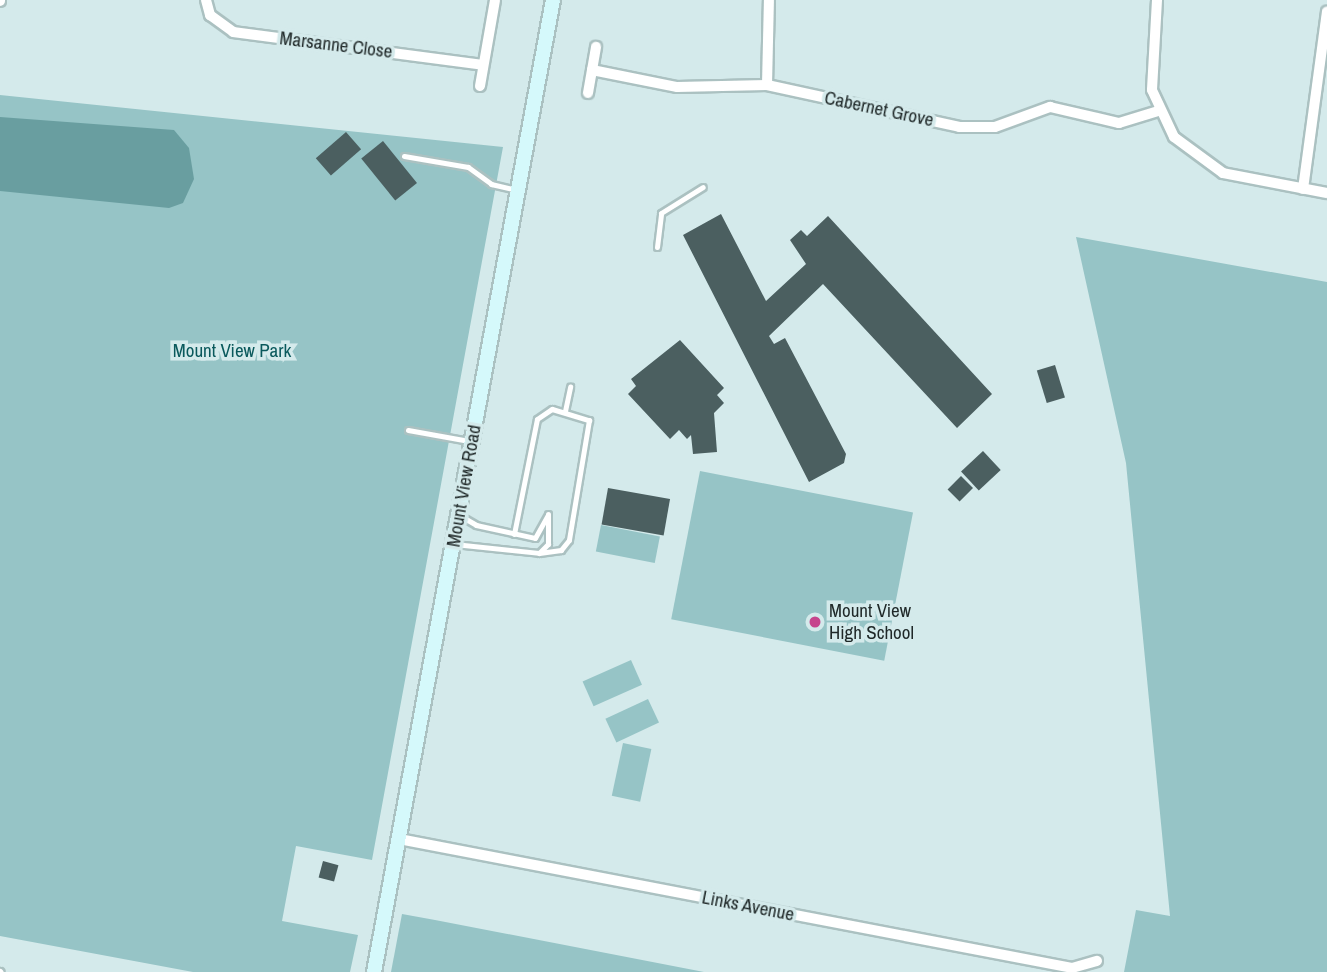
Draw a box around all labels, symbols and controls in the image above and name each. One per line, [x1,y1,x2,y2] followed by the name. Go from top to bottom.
[278,27,394,63] street label: Marsanne Close
[822,86,936,132] street label: Cabernet Grove
[173,340,291,362] park label: Mount View Park
[442,423,486,549] street label: Mount View Road
[829,600,914,644] place label: Mount View High School
[807,614,823,630] marker: Mount View High School
[700,886,796,926] street label: Links Avenue

